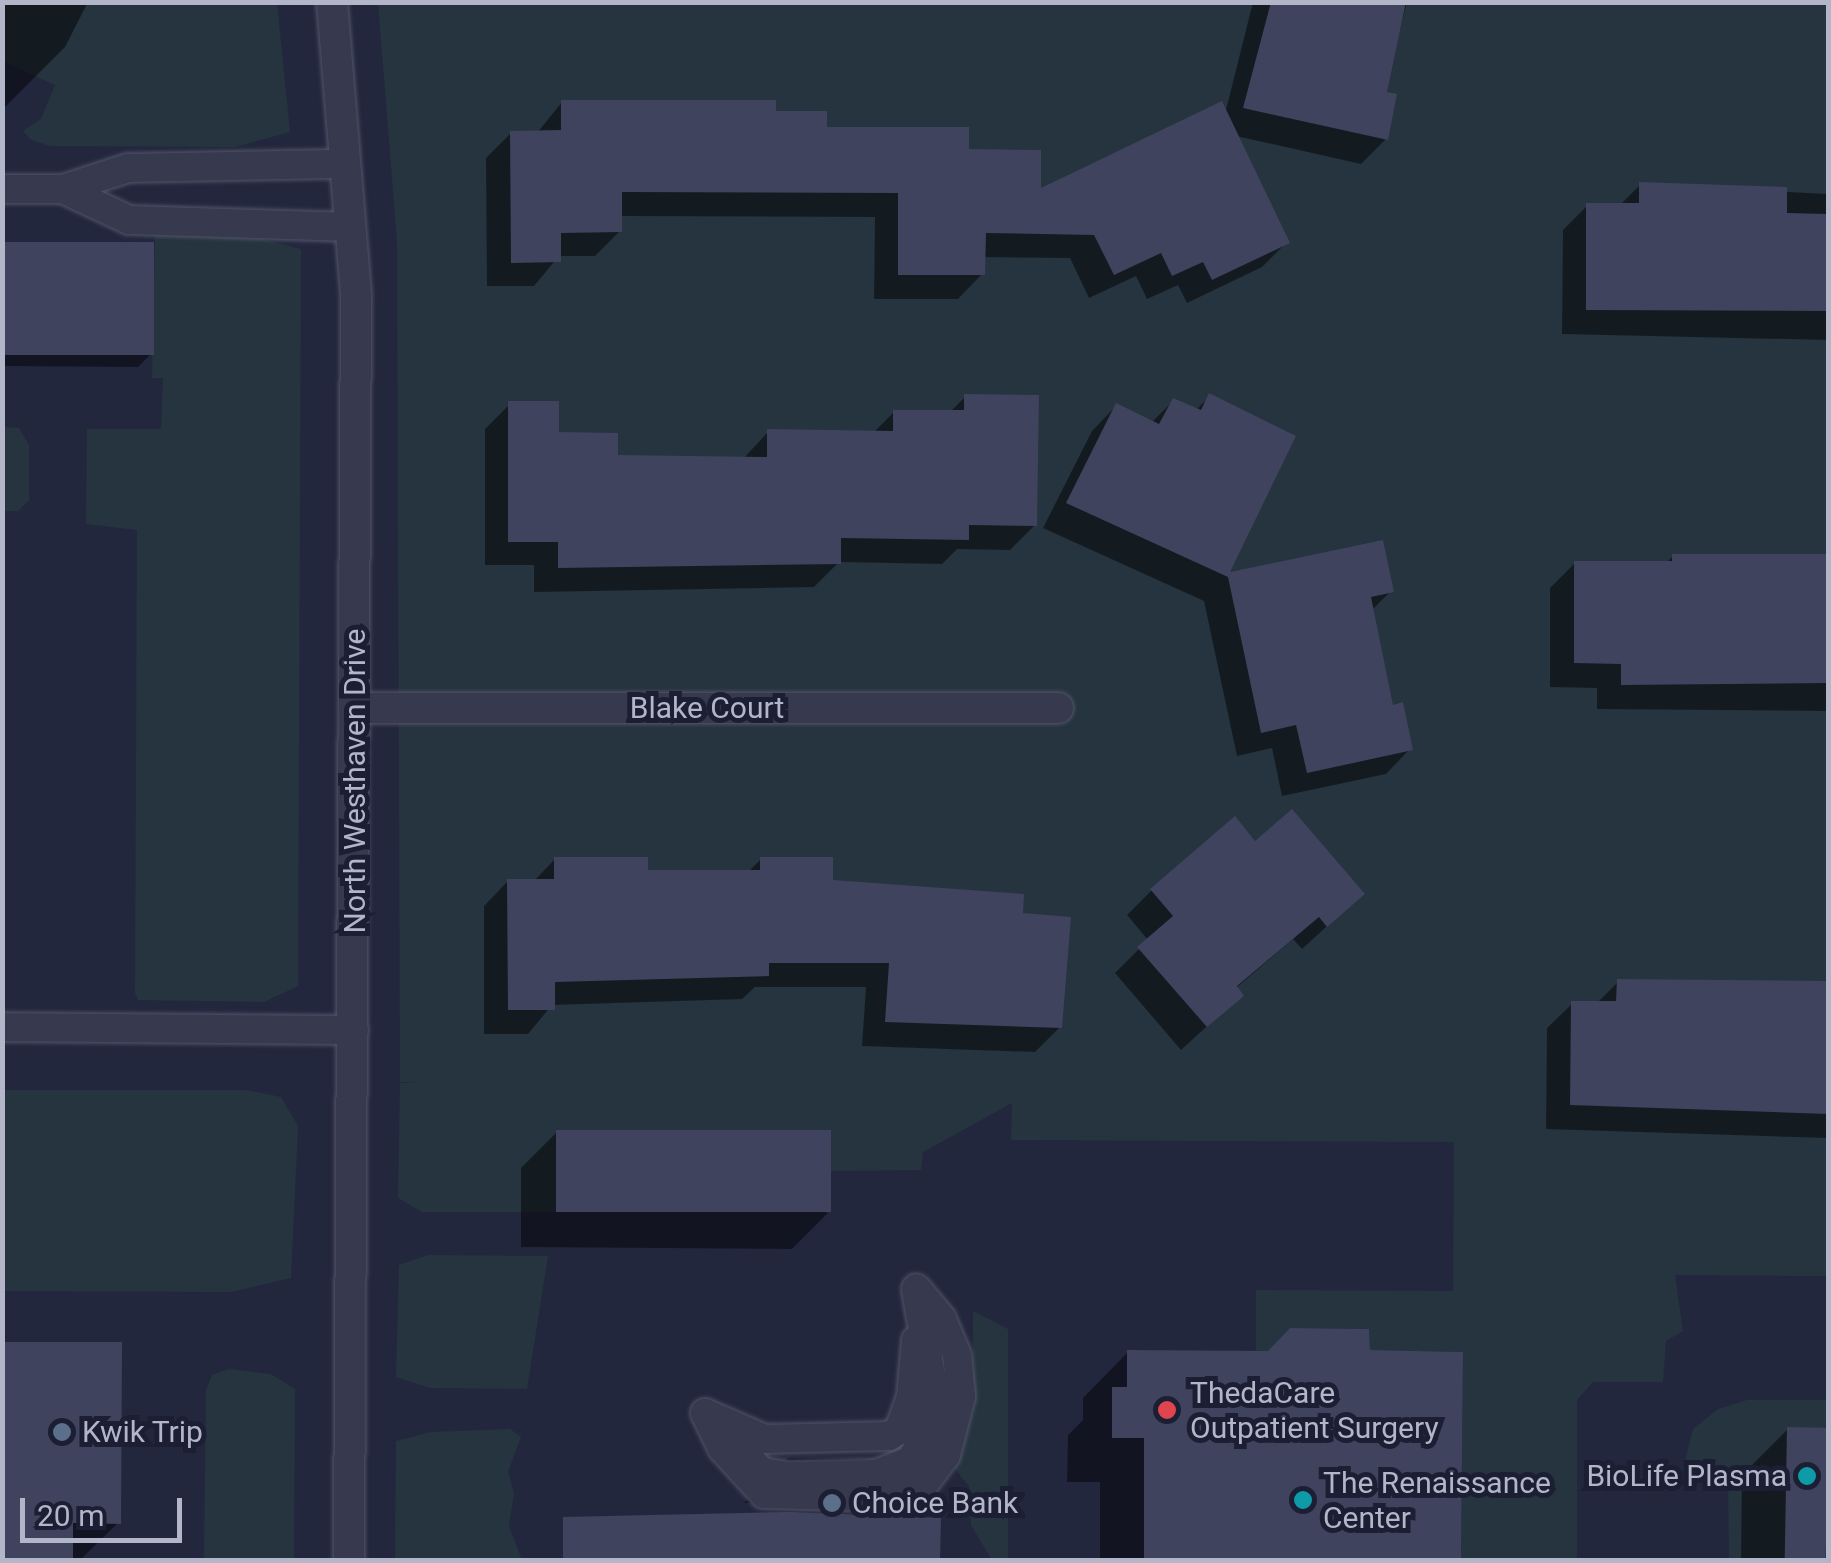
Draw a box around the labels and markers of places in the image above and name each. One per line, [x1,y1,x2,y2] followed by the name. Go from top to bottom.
[1190,1375,1439,1446] place label: ThedaCare Outpatient Surgery
[1154,1397,1180,1423] marker: ThedaCare Outpatient Surgery
[82,1414,203,1450] place label: Kwik Trip
[51,1421,73,1443] marker: Kwik Trip
[1586,1458,1787,1494] place label: BioLife Plasma
[1323,1465,1551,1536] place label: The Renaissance Center
[1796,1465,1818,1487] marker: BioLife Plasma
[852,1485,1018,1521] place label: Choice Bank
[1292,1489,1314,1511] marker: The Renaissance Center
[821,1492,843,1514] marker: Choice Bank

